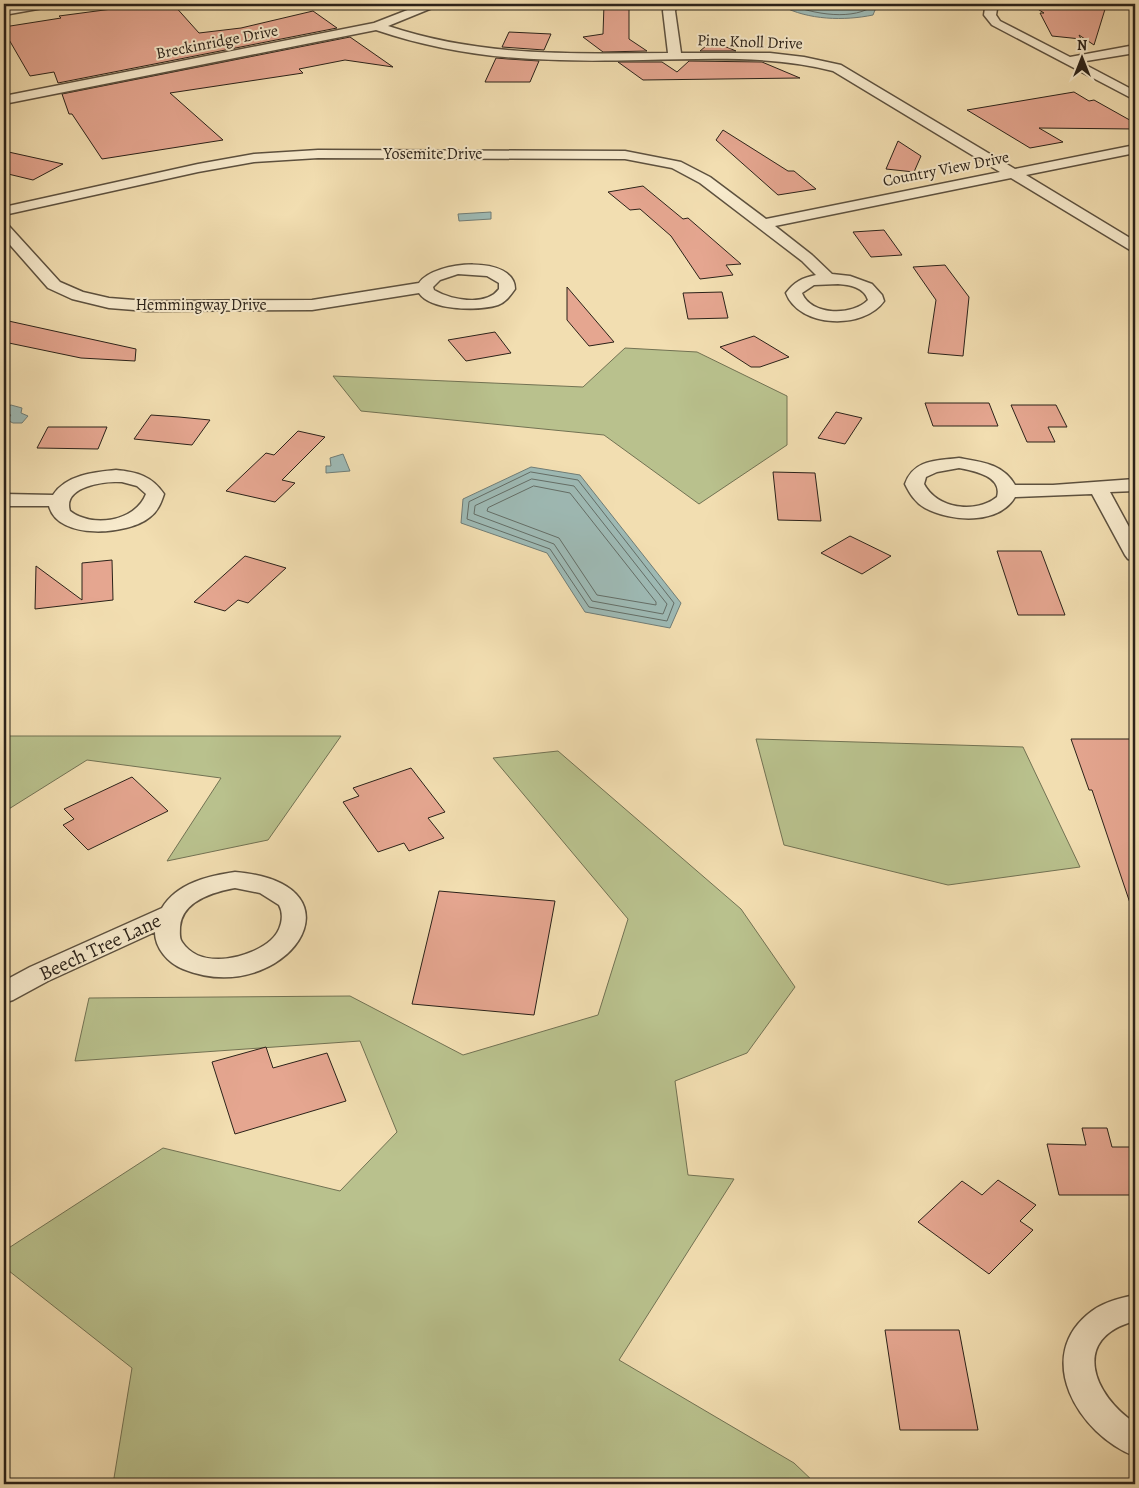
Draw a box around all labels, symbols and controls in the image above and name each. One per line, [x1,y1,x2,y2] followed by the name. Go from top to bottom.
[154,19,280,65] street label: Breckinridge Drive
[697,29,803,55] street label: Pine Knoll Drive
[1056,32,1106,82] north arrow
[1077,36,1087,55] text: N
[383,143,482,165] street label: Yosemite Drive
[881,146,1011,192] street label: Country View Drive
[135,294,267,316] street label: Hemmingway Drive
[35,907,165,987] street label: Beech Tree Lane

